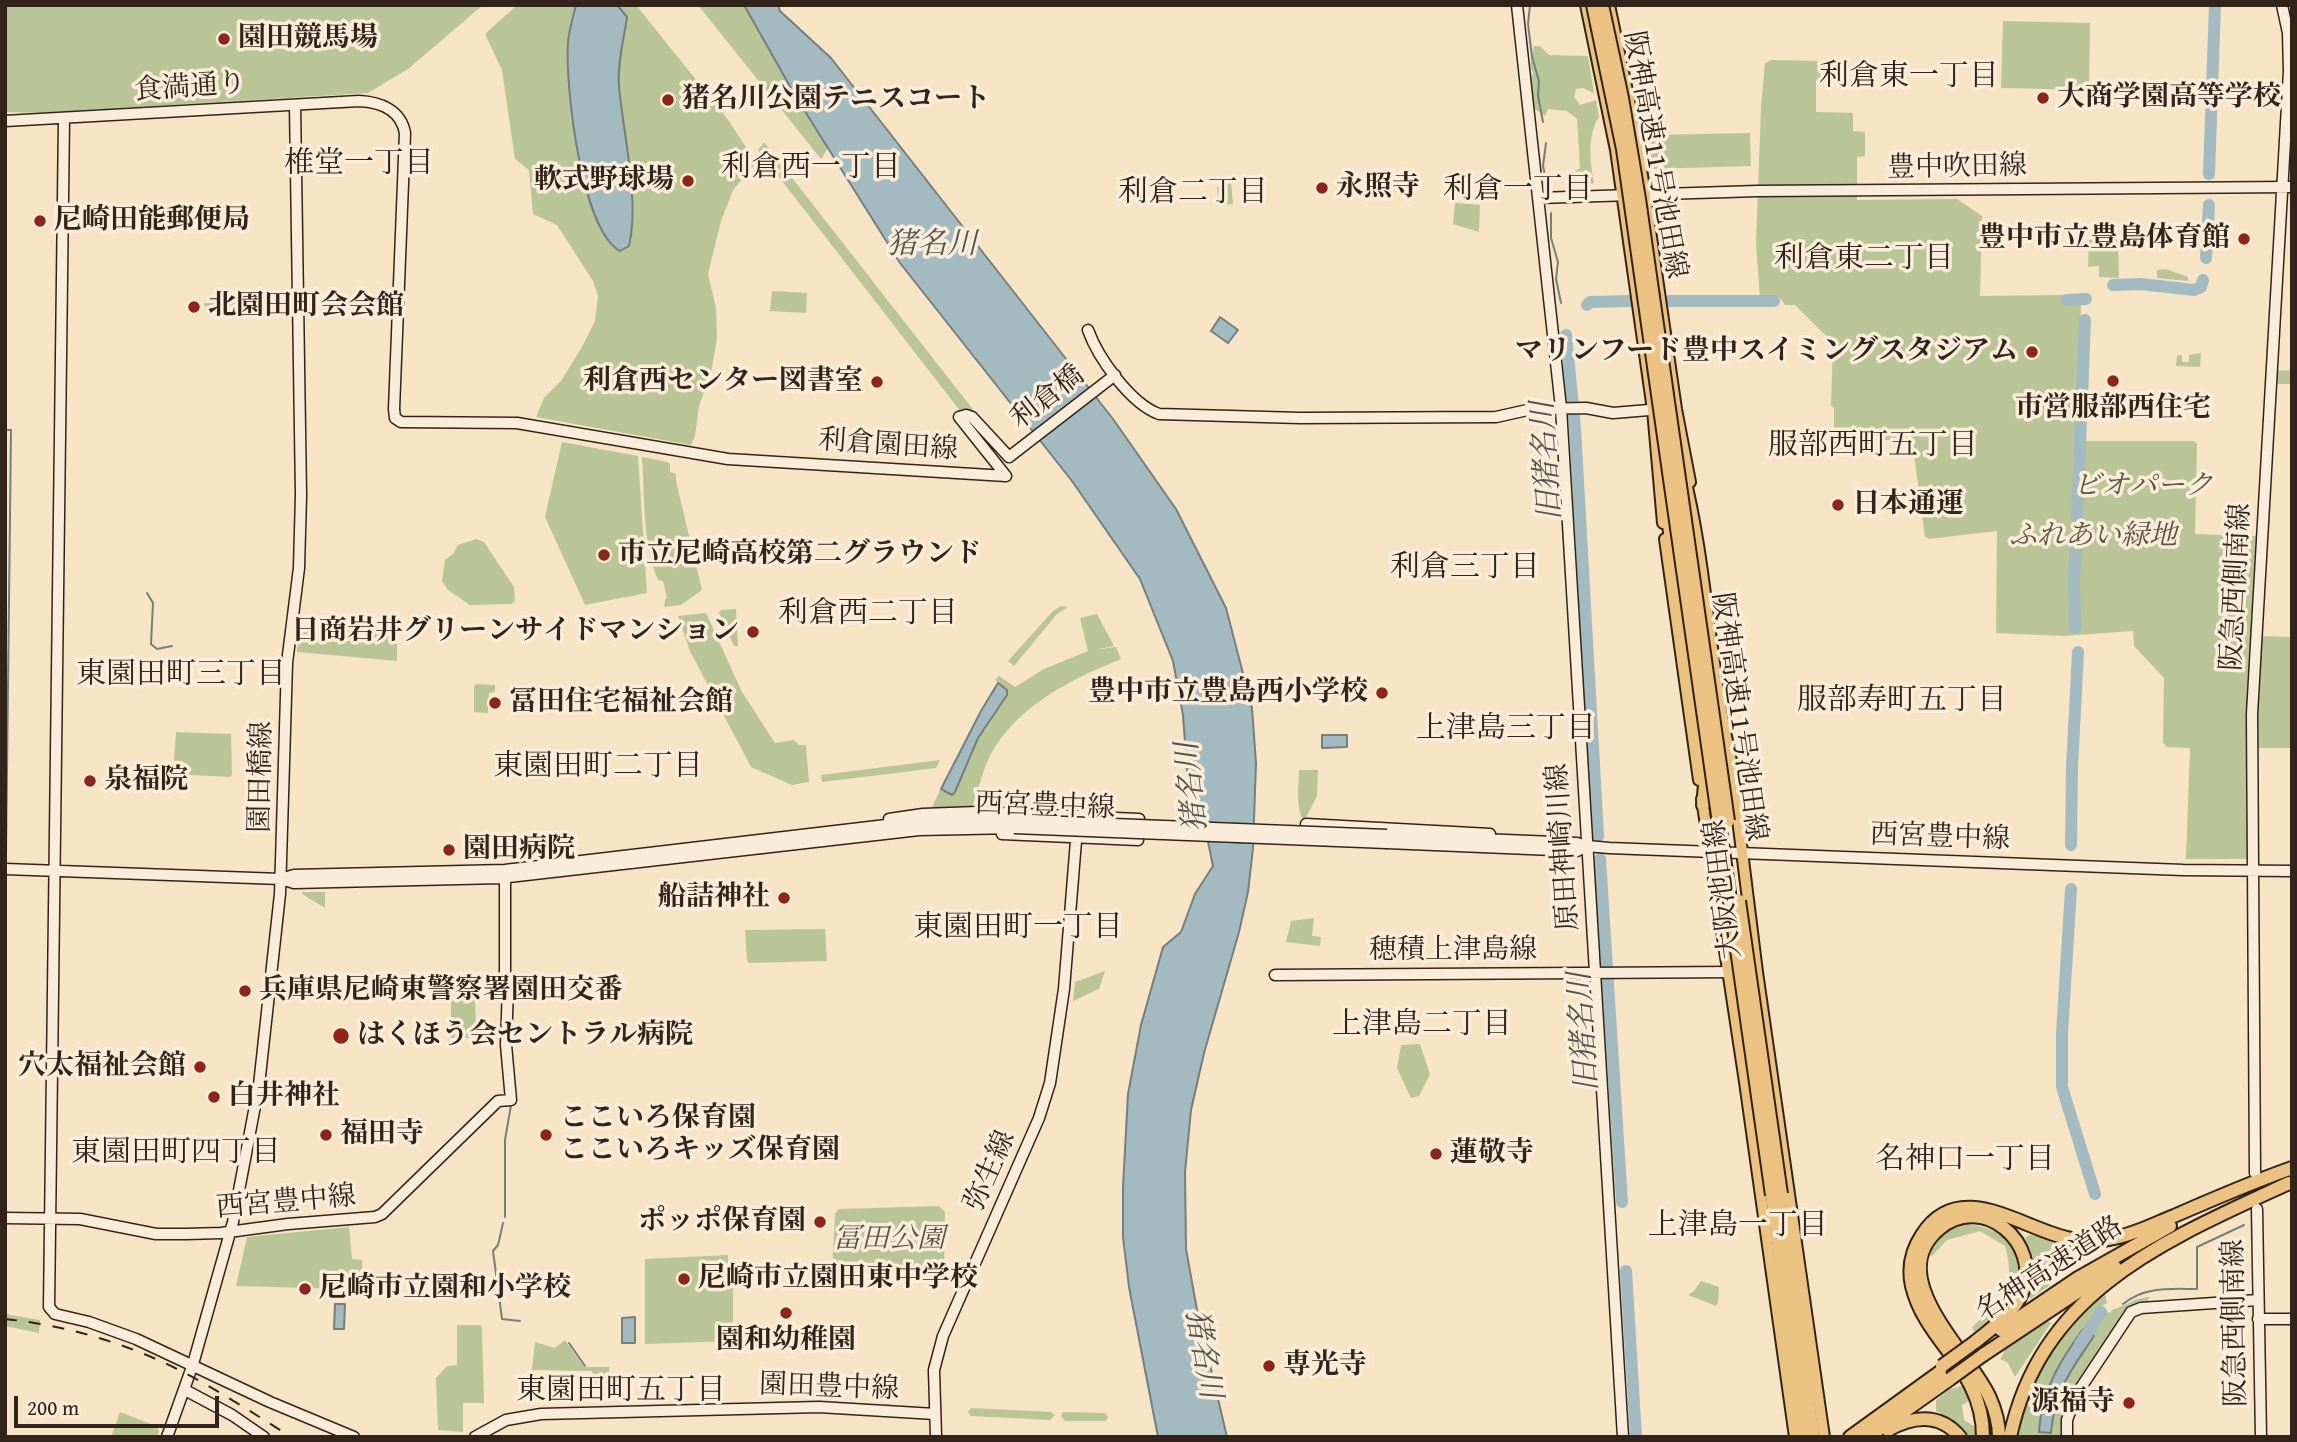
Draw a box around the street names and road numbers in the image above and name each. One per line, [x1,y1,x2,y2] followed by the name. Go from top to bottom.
[1616,29,1692,281] street label: 阪神高速11号池田線
[133,67,247,109] street label: 食満通り
[1887,150,2027,186] street label: 豊中吹田線
[1005,359,1091,437] street label: 利倉橋
[817,424,959,468] street label: 利倉園田線
[2216,502,2258,672] street label: 阪急西側南線
[1704,590,1772,844] street label: 阪神高速11号池田線
[244,721,280,833] street label: 園田橋線
[1541,762,1587,932] street label: 原田神崎川線
[974,788,1116,826] street label: 西宮豊中線
[1699,817,1749,961] street label: 大阪池田線
[1869,819,2011,857] street label: 西宮豊中線
[1369,934,1537,968] street label: 穂積上津島線
[959,1126,1023,1216] street label: 弥生線
[215,1180,357,1226] street label: 西宮豊中線
[1970,1210,2130,1330] street label: 名神高速道路
[2218,1239,2254,1407] street label: 阪急西側南線
[758,1369,900,1407] street label: 園田豊中線

